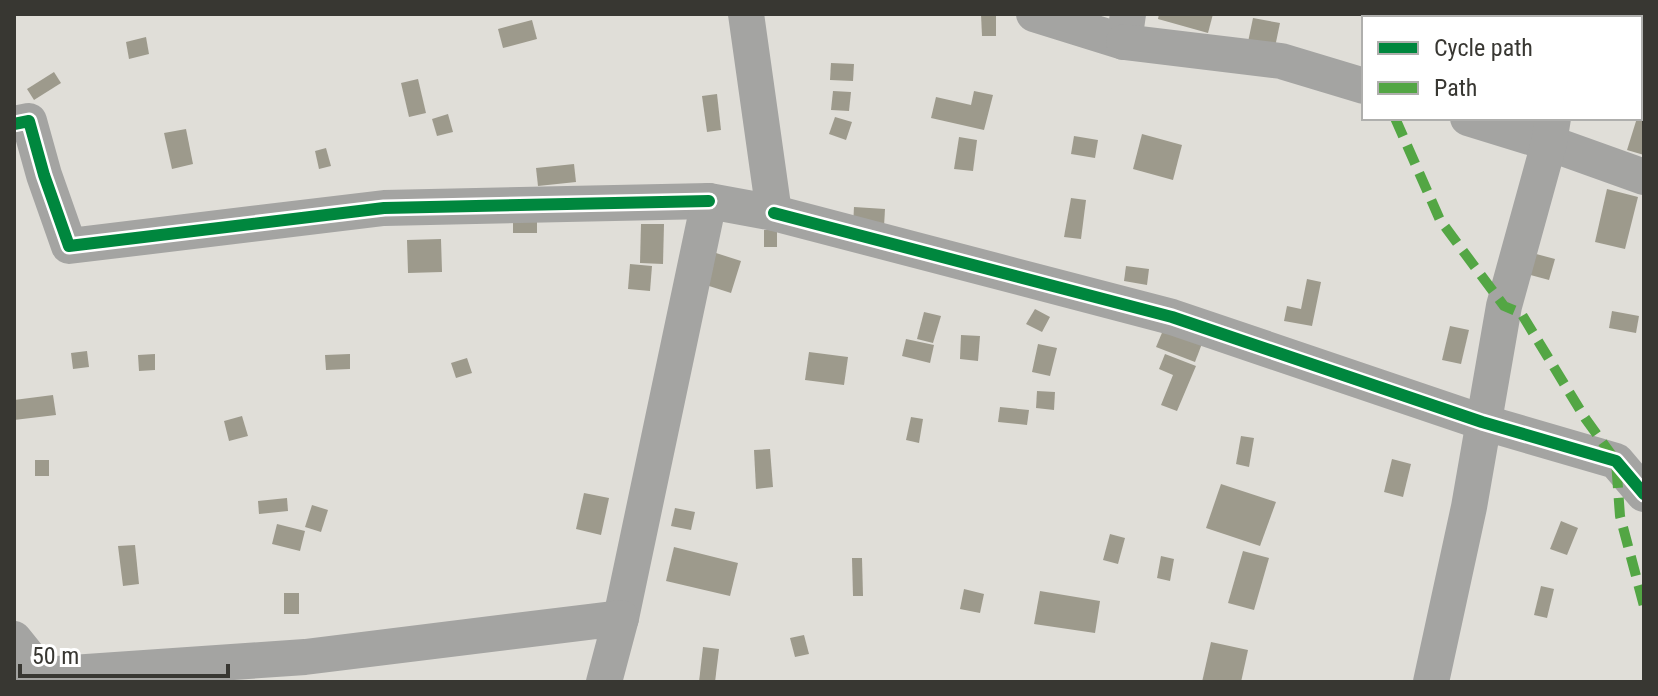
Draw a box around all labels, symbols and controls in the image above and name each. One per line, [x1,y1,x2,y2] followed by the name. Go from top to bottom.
[1362,16,1642,120] legend
[1434,34,1533,62] text: Cycle path
[1434,74,1477,102] text: Path
[20,628,228,678] scale bar
[32,642,79,670] text: 50 m

